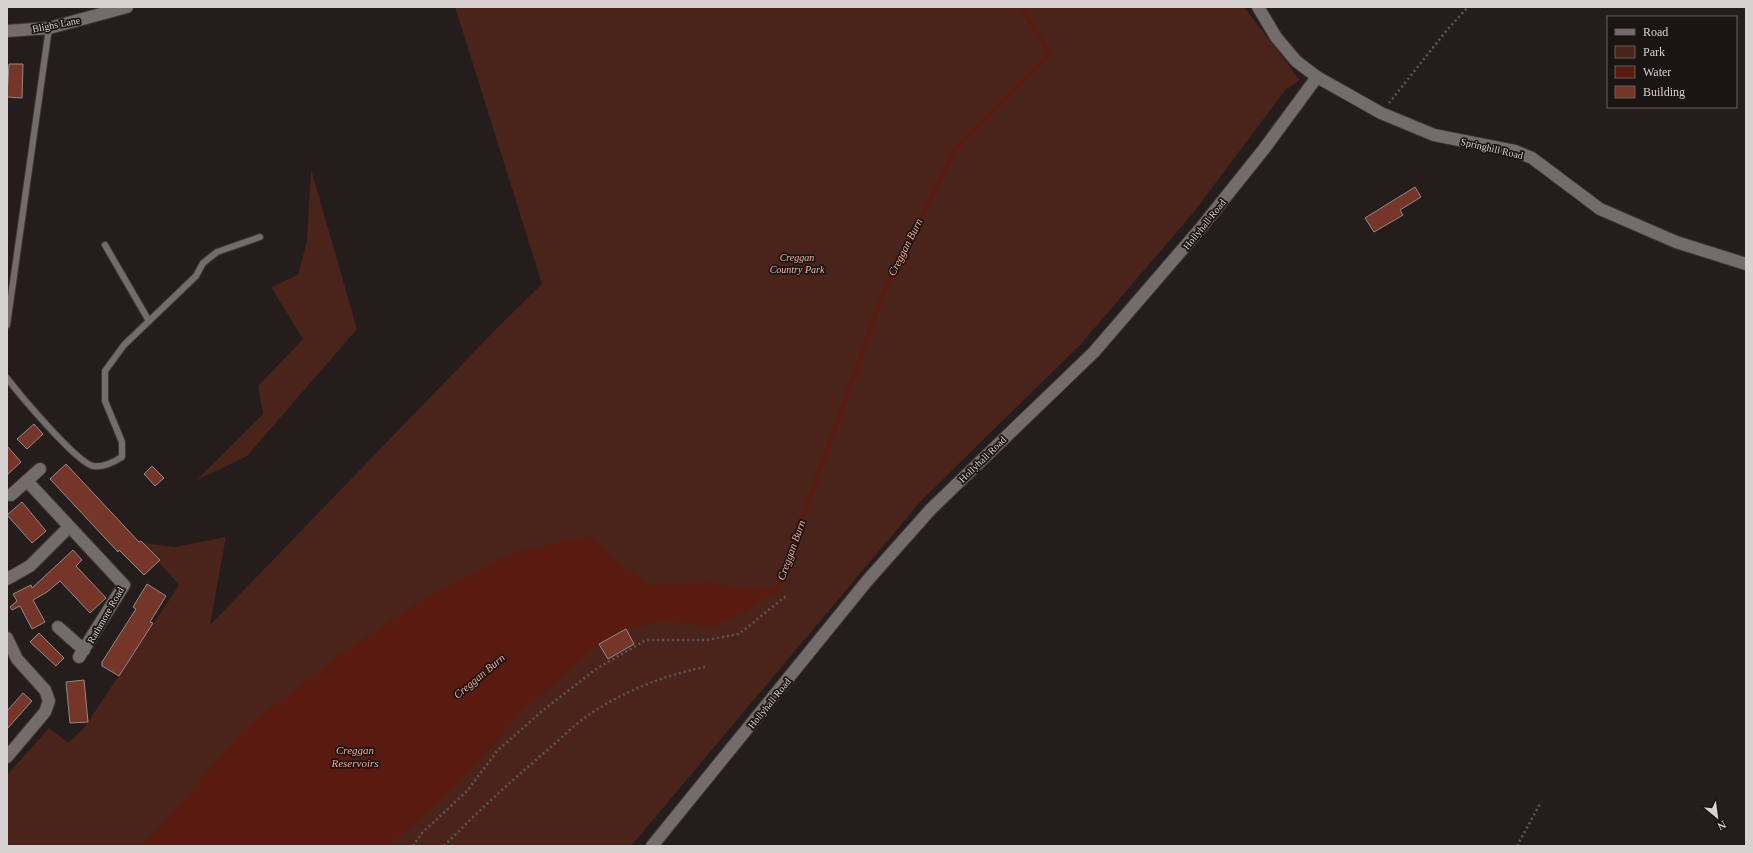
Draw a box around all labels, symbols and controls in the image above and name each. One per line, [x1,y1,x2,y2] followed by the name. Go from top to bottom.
[31,14,82,35] street label: Blighs Lane
[1607,16,1737,108] legend
[1643,25,1668,39] text: Road
[1643,45,1665,59] text: Park
[1643,65,1671,79] text: Water
[1643,85,1685,99] text: Building
[1460,136,1524,161] street label: Springhill Road
[1181,197,1228,252] street label: Hollyhall Road
[885,216,925,278] water label: Creggan Burn
[770,252,825,275] park label: Creggan Country Park
[956,434,1008,485] street label: Hollyhall Road
[775,518,808,582] water label: Creggan Burn
[85,585,126,645] street label: Rathmore Road
[451,651,507,701] water label: Creggan Burn
[746,676,793,731] street label: Hollyhall Road
[330,744,379,769] water label: Creggan Reservoirs
[1697,797,1737,837] north arrow
[1715,819,1728,833] text: N

